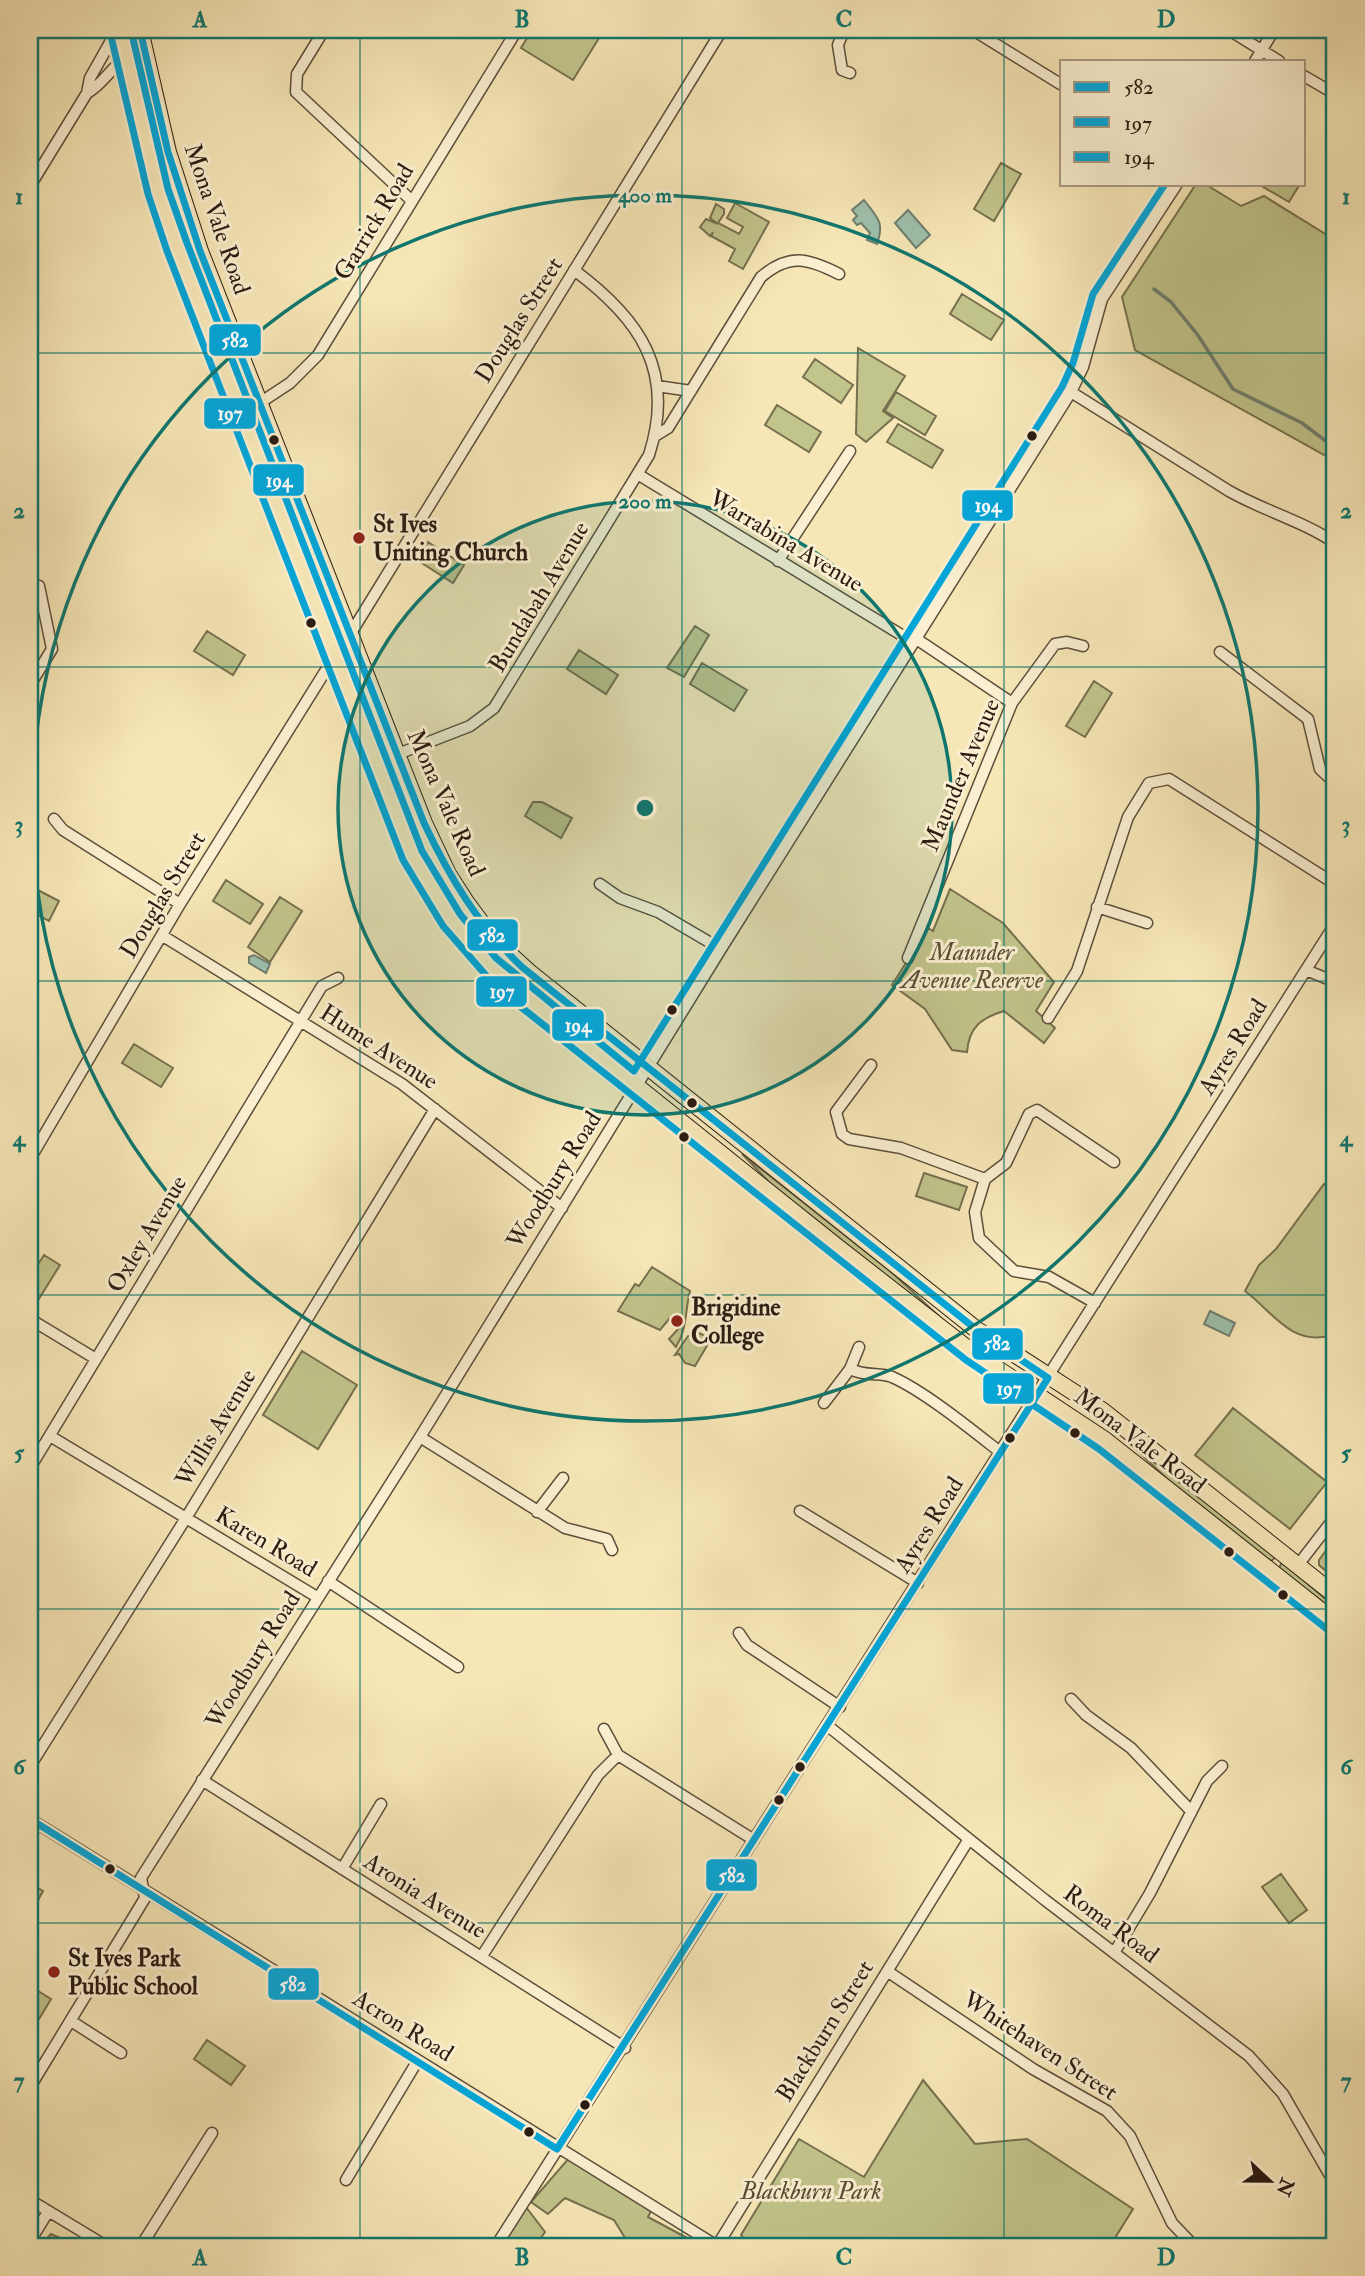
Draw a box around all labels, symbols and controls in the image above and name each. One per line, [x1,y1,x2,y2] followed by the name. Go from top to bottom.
[192,5,208,34] text: A
[514,5,530,34] text: B
[836,5,852,34] text: C
[1157,5,1175,34] text: D
[1060,60,1306,186] legend
[1124,74,1154,101] text: 582
[1124,110,1152,137] text: 197
[177,139,257,299] street label: Mona Vale Road
[1124,144,1155,171] text: 194
[327,158,421,286] street label: Garrick Road
[15,182,23,211] text: 1
[617,182,672,209] text: 400 m
[1342,182,1350,211] text: 1
[468,251,570,389] street label: Douglas Street
[208,323,262,357] line badge: 582
[222,329,249,353] text: 582
[203,397,257,430] line badge: 197
[217,402,243,426] text: 197
[1025,429,1039,443] unlabelled marker
[267,433,281,447] unlabelled marker
[252,463,305,497] line badge: 194
[266,469,294,493] text: 194
[702,482,869,599] street label: Warrabina Avenue
[619,488,672,515] text: 200 m
[961,489,1014,522] line badge: 194
[975,494,1003,518] text: 194
[13,496,25,525] text: 2
[1340,496,1352,525] text: 2
[373,509,528,568] place label: St Ives Uniting Church
[482,516,596,678] street label: Bundabah Avenue
[351,530,367,546] marker: St Ives Uniting Church
[304,616,318,630] unlabelled marker
[915,694,1007,856] street label: Maunder Avenue
[400,725,492,882] street label: Mona Vale Road
[633,796,657,820] centre of rings
[15,810,23,839] text: 3
[1342,810,1350,839] text: 3
[113,826,213,964] street label: Douglas Street
[466,918,519,952] line badge: 582
[479,924,506,948] text: 582
[898,937,1044,996] park label: Maunder Avenue Reserve
[475,975,528,1008] line badge: 197
[489,980,515,1004] text: 197
[1191,993,1275,1102] street label: Ayres Road
[314,997,444,1097] street label: Hume Avenue
[665,1003,679,1017] unlabelled marker
[551,1008,605,1042] line badge: 194
[565,1014,593,1038] text: 194
[685,1096,699,1110] unlabelled marker
[499,1105,609,1255] street label: Woodbury Road
[12,1124,27,1153] text: 4
[1339,1124,1354,1153] text: 4
[677,1130,691,1144] unlabelled marker
[100,1170,194,1298] street label: Oxley Avenue
[691,1292,781,1351] place label: Brigidine College
[669,1313,685,1329] marker: Brigidine College
[971,1327,1024,1361] line badge: 582
[984,1332,1011,1356] text: 582
[168,1363,263,1494] street label: Willis Avenue
[982,1372,1035,1405] line badge: 197
[996,1377,1022,1401] text: 197
[1068,1381,1212,1501] street label: Mona Vale Road
[1068,1426,1082,1440] unlabelled marker
[1003,1431,1017,1445] unlabelled marker
[14,1438,25,1467] text: 5
[1341,1438,1352,1467] text: 5
[887,1471,971,1580] street label: Ayres Road
[210,1500,323,1585] street label: Karen Road
[1222,1545,1236,1559] unlabelled marker
[198,1585,308,1735] street label: Woodbury Road
[1276,1588,1290,1602] unlabelled marker
[13,1752,27,1781] text: 6
[1340,1752,1354,1781] text: 6
[793,1760,807,1774] unlabelled marker
[772,1793,786,1807] unlabelled marker
[357,1846,492,1946] street label: Aronia Avenue
[705,1858,758,1892] line badge: 582
[103,1862,117,1876] unlabelled marker
[719,1864,746,1888] text: 582
[1057,1878,1165,1970] street label: Roma Road
[68,1943,199,2002] place label: St Ives Park Public School
[769,1954,881,2107] street label: Blackburn Street
[46,1964,62,1980] marker: St Ives Park Public School
[267,1967,320,2001] line badge: 582
[280,1973,307,1997] text: 582
[346,1982,459,2069] street label: Acron Road
[956,1984,1124,2108] street label: Whitehaven Street
[14,2066,25,2095] text: 7
[1341,2066,1352,2095] text: 7
[578,2098,592,2112] unlabelled marker
[522,2125,536,2139] unlabelled marker
[1236,2146,1306,2216] north arrow
[1270,2174,1300,2200] text: N
[740,2176,882,2207] park label: Blackburn Park
[192,2243,208,2272] text: A
[514,2243,530,2272] text: B
[836,2243,852,2272] text: C
[1157,2243,1175,2272] text: D

